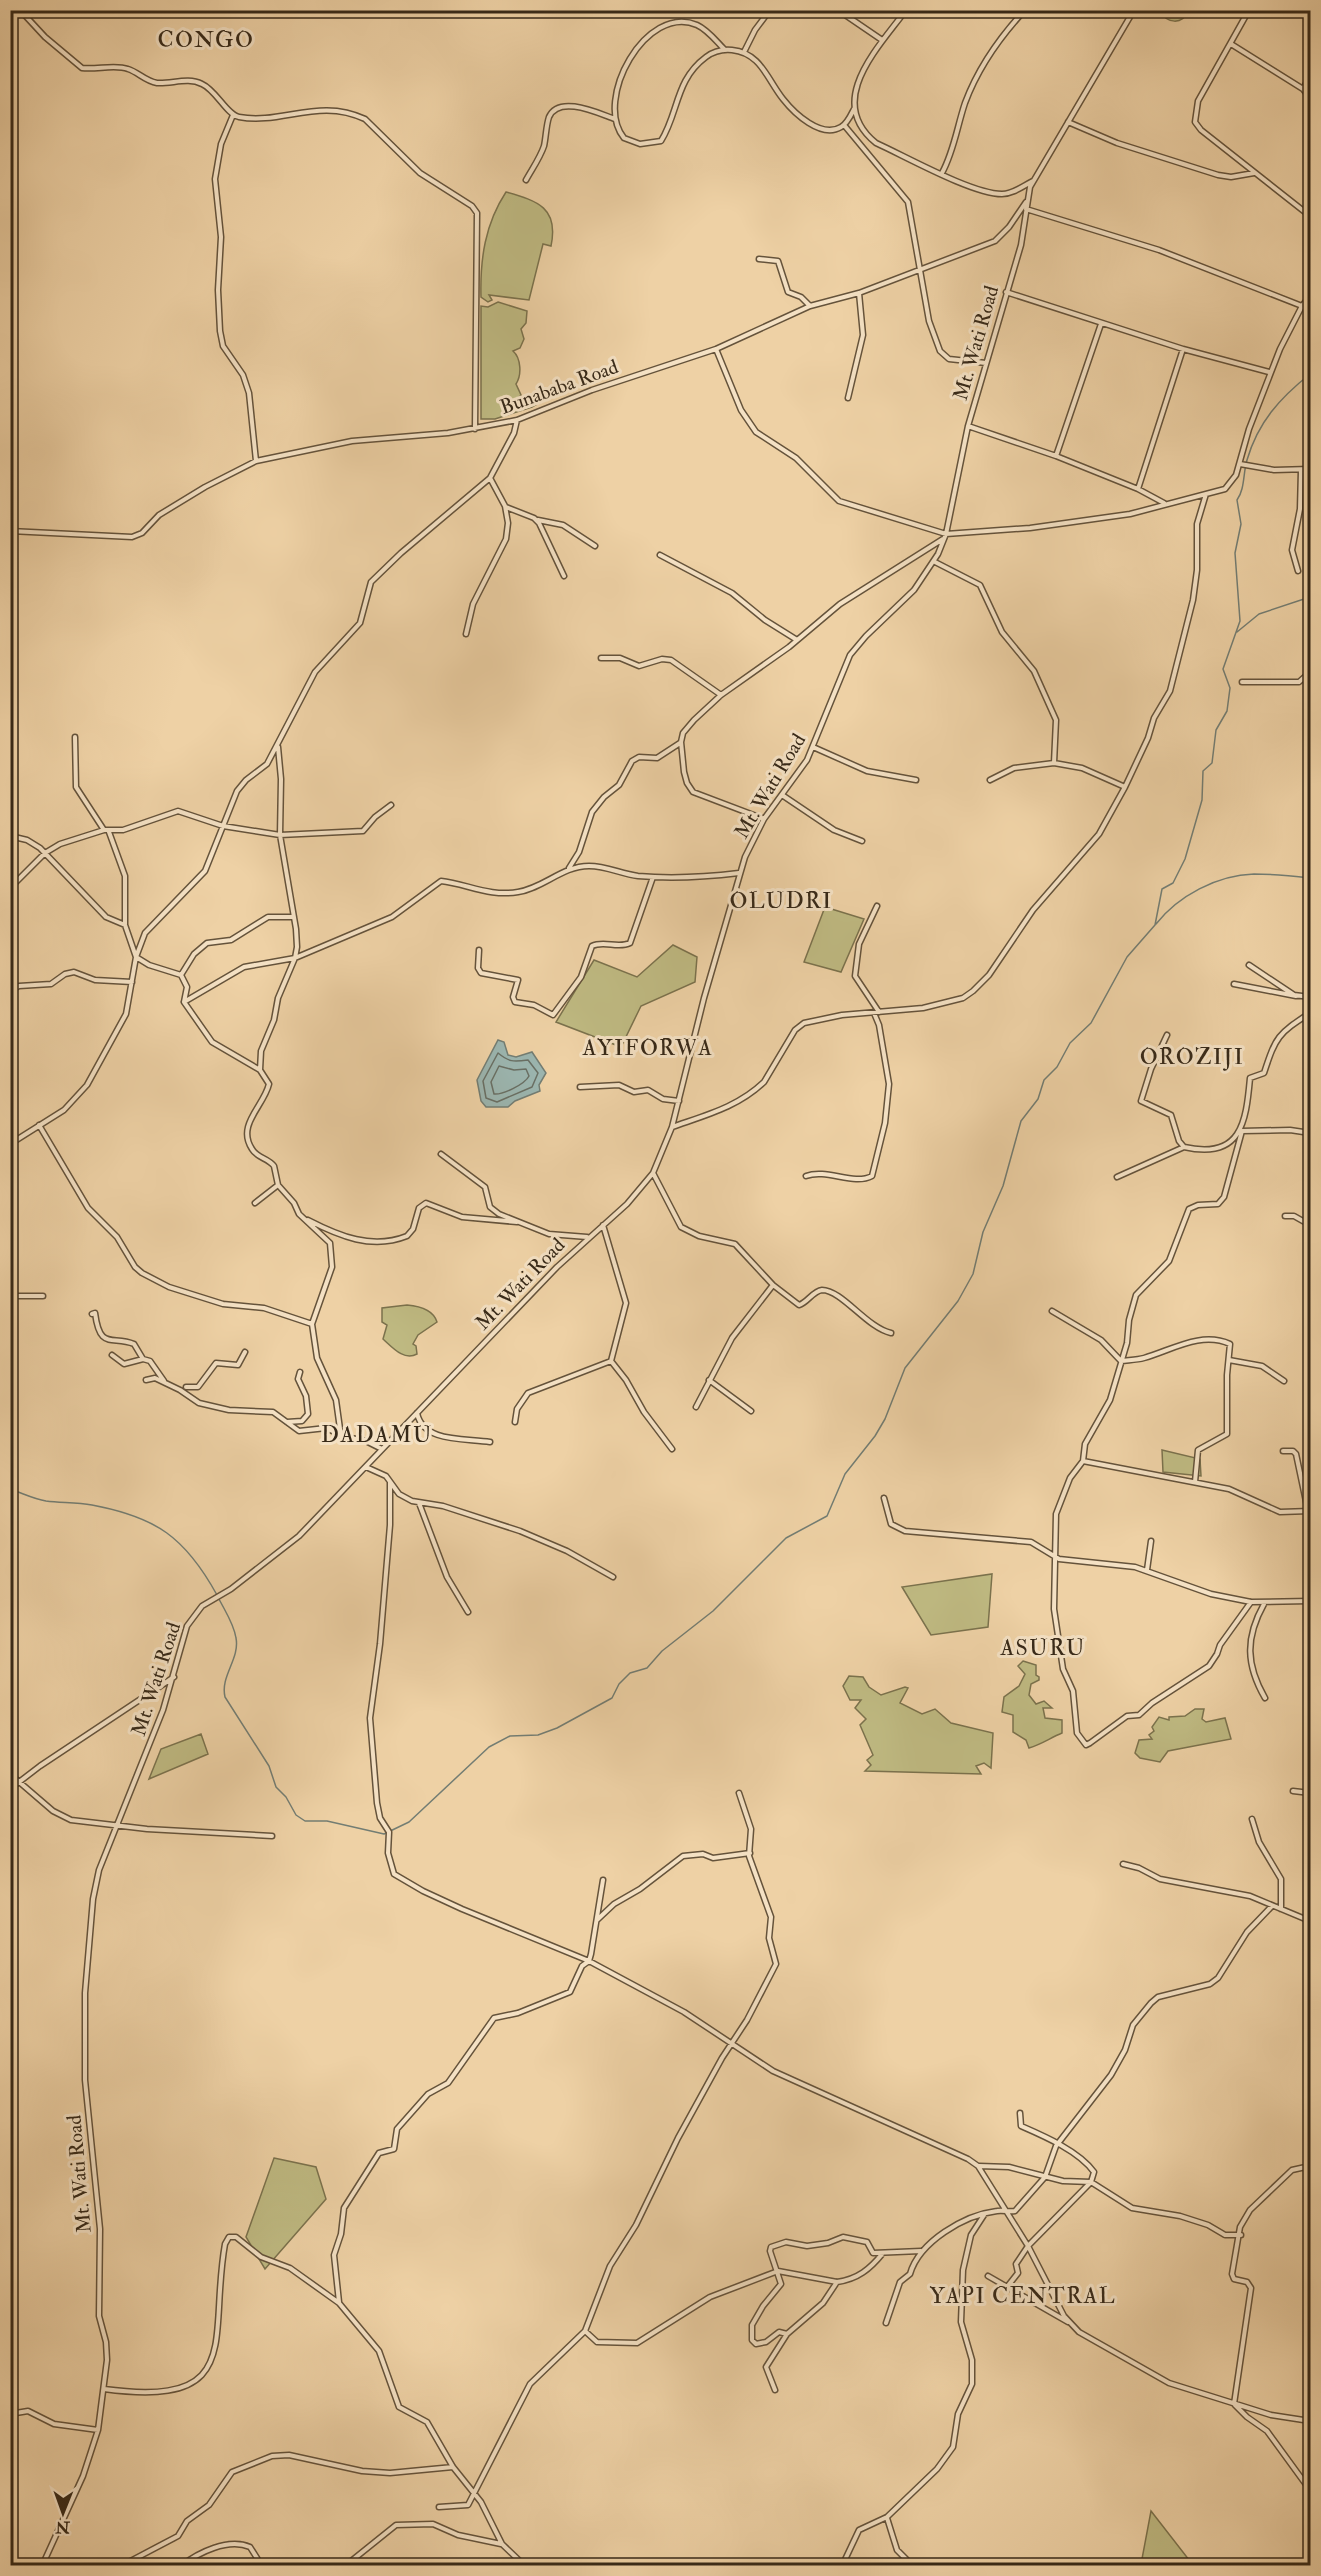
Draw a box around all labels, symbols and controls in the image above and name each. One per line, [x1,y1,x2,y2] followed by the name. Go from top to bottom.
[158,26,254,54] district label: CONGO
[948,283,1004,403] street label: Mt. Wati Road
[496,354,622,420] street label: Bunababa Road
[729,729,811,843] street label: Mt. Wati Road
[729,887,833,915] district label: OLUDRI
[582,1034,713,1062] district label: AYIFORWA
[1140,1043,1244,1071] district label: OROZIJI
[470,1233,570,1335] street label: Mt. Wati Road
[321,1421,433,1449] district label: DADAMU
[126,1619,186,1739] street label: Mt. Wati Road
[999,1634,1086,1662] district label: ASURU
[61,2114,97,2234] street label: Mt. Wati Road
[930,2282,1116,2310] district label: YAPI CENTRAL
[33,2483,93,2543] north arrow
[55,2517,71,2537] text: N

